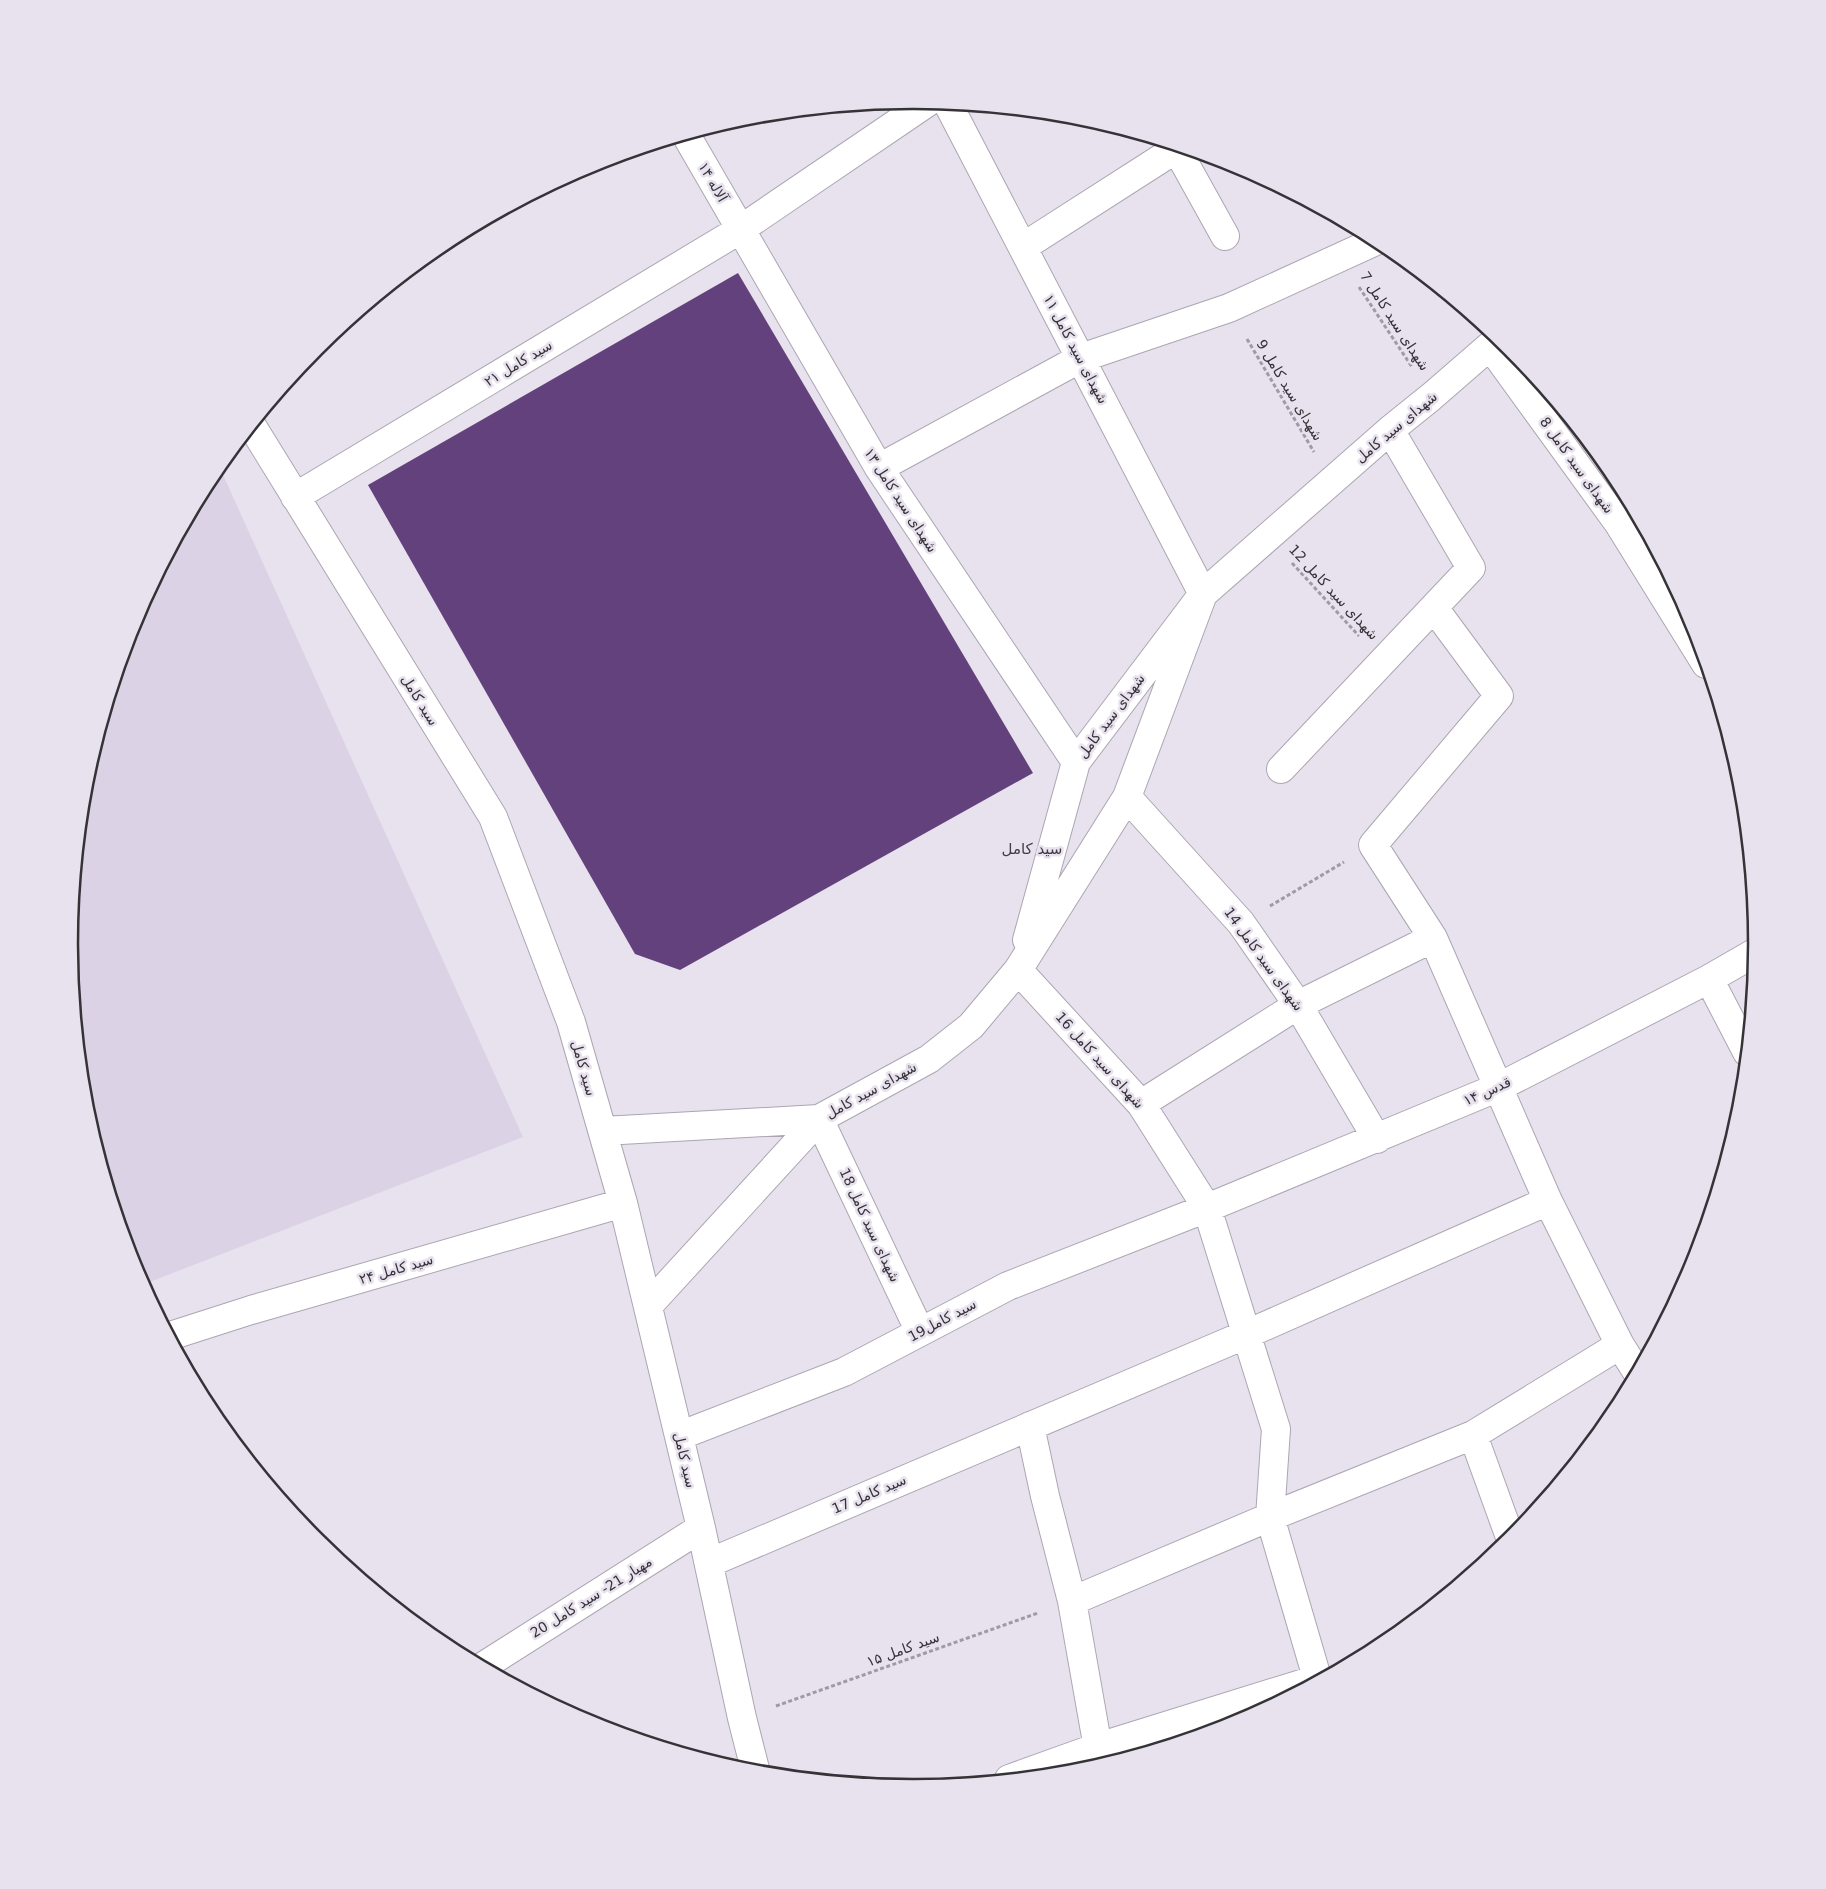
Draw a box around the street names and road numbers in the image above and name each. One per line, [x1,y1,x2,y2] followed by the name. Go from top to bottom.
[695,159,731,206] street label: آلاله ۱۴
[1356,268,1433,374] street label: شهدای سید کامل 7
[1040,292,1111,407] street label: شهدای سید کامل ۱۱
[481,336,555,390] street label: سید کامل ۲۱
[1253,337,1326,444] street label: شهدای سید کامل 9
[1352,388,1441,467] street label: شهدای سید کامل
[1536,414,1617,517] street label: شهدای سید کامل 8
[860,445,941,556] street label: شهدای سید کامل ۱۳
[1285,541,1382,643] street label: شهدای سید کامل 12
[1074,671,1149,762] street label: شهدای سید کامل
[398,672,442,728] street label: سید کامل
[1220,904,1307,1014] street label: شهدای سید کامل 14
[1052,1009,1147,1112] street label: شهدای سید کامل 16
[568,1038,600,1098] street label: سید کامل
[823,1058,920,1123] street label: شهدای سید کامل
[1461,1073,1514,1110] street label: قدس ۱۴
[836,1165,903,1285] street label: شهدای سید کامل 18
[357,1251,435,1287] street label: سید کامل ۲۴
[905,1295,979,1345] street label: سید کامل19
[671,1431,699,1489] street label: سید کامل
[829,1471,909,1517] street label: سید کامل 17
[527,1553,655,1642] street label: مهیار 21- سید کامل 20
[864,1628,942,1670] street label: سید کامل ۱۵

